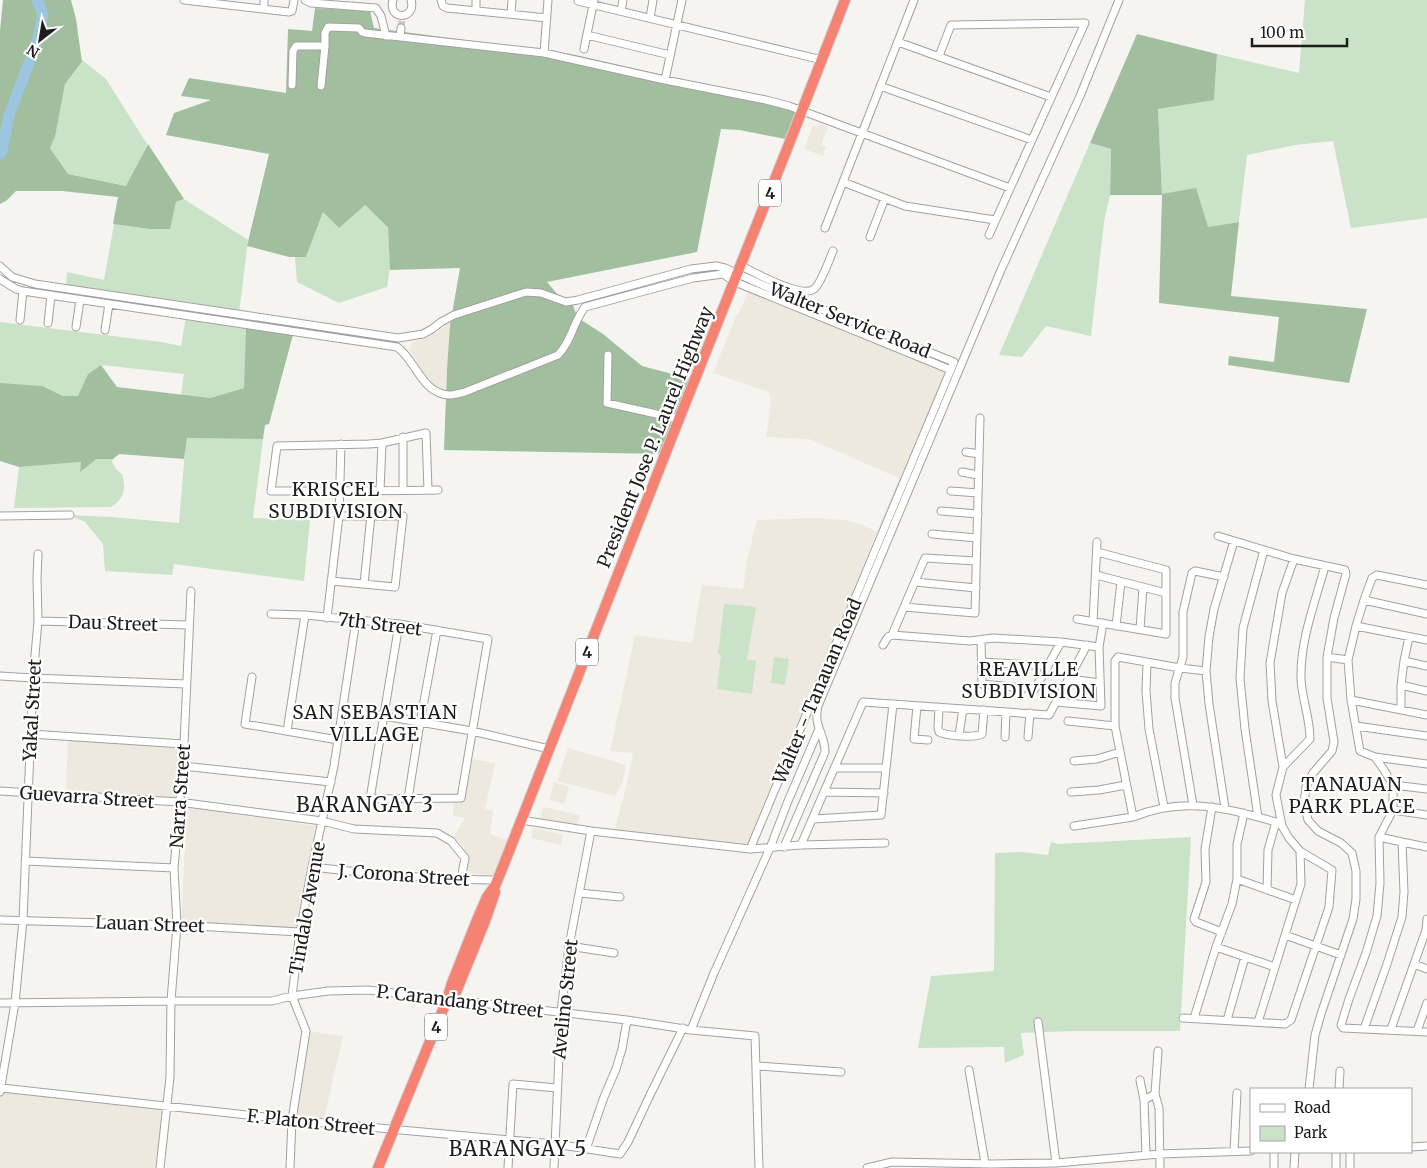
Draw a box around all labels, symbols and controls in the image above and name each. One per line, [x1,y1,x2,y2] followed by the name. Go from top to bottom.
[15,15,65,65] north arrow
[1252,15,1347,47] scale bar
[1260,23,1304,42] text: 100 m
[24,41,43,62] text: N
[759,180,781,207] road number: 4
[765,277,934,363] street label: Walter Service Road
[592,302,718,571] street label: President Jose P. Laurel Highway
[268,477,404,523] district label: KRISCEL SUBDIVISION
[767,595,867,788] street label: Walter - Tanauan Road
[337,607,423,641] street label: 7th Street
[68,610,158,636] street label: Dau Street
[576,638,598,666] road number: 4
[961,657,1097,703] district label: REAVILLE SUBDIVISION
[18,658,46,763] street label: Yakal Street
[292,700,458,746] district label: SAN SEBASTIAN VILLAGE
[165,743,195,849] street label: Narra Street
[1288,772,1416,818] district label: TANAUAN PARK PLACE
[19,781,155,813] street label: Guevarra Street
[296,792,434,817] district label: BARANGAY 3
[284,840,330,976] street label: Tindalo Avenue
[336,859,471,891] street label: J. Corona Street
[95,911,205,937] street label: Lauan Street
[547,938,583,1061] street label: Avelino Street
[375,979,545,1023] street label: P. Carandang Street
[425,1014,447,1040] road number: 4
[1250,1088,1412,1153] legend
[1294,1098,1330,1117] text: Road
[246,1104,376,1140] street label: F. Platon Street
[1294,1123,1328,1142] text: Park
[449,1136,587,1161] district label: BARANGAY 5

